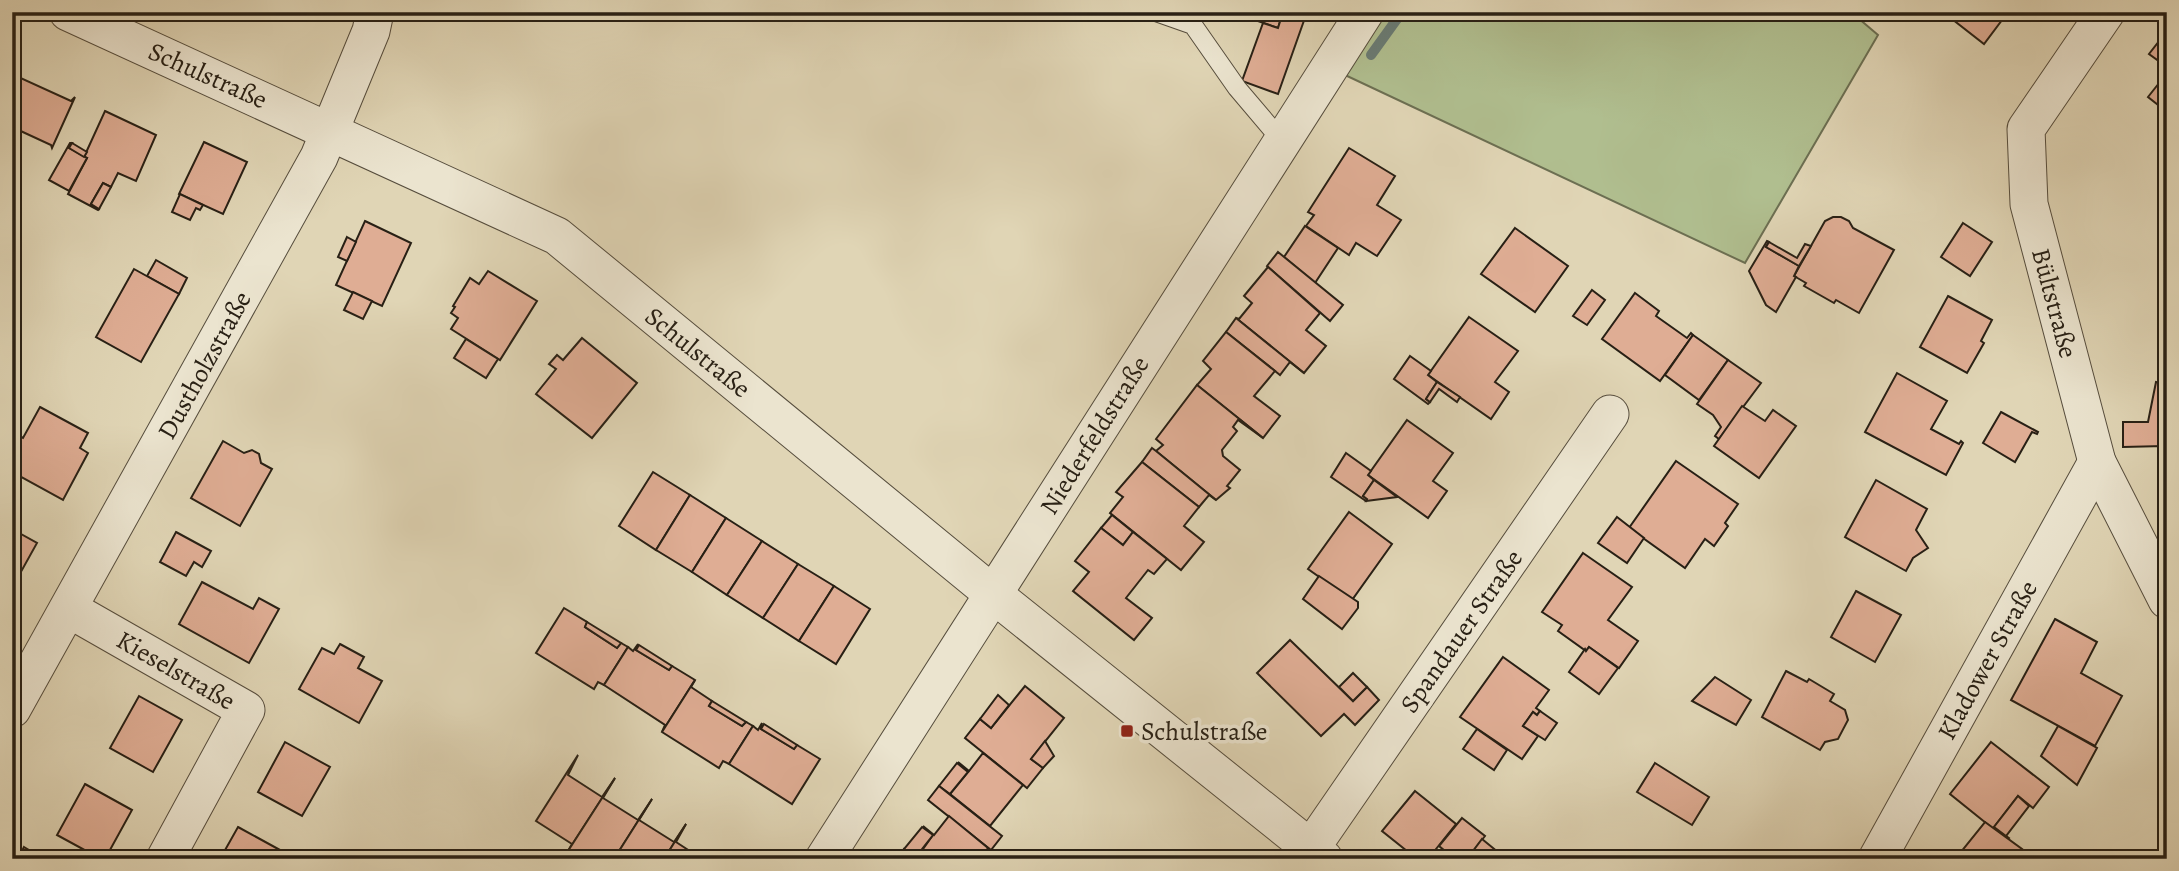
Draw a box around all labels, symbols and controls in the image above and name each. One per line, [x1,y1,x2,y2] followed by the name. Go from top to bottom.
[143,34,273,117] street label: Schulstraße
[2023,244,2086,362] street label: Bültstraße
[149,285,260,446] street label: Dustholzstraße
[638,299,758,406] street label: Schulstraße
[1032,349,1157,521] street label: Niederfeldstraße
[1392,543,1531,720] street label: Spandauer Straße
[1929,574,2046,746] street label: Kladower Straße
[110,622,241,718] street label: Kieselstraße
[1141,714,1267,749] place label: Schulstraße
[1119,723,1135,739] marker: Schulstraße

